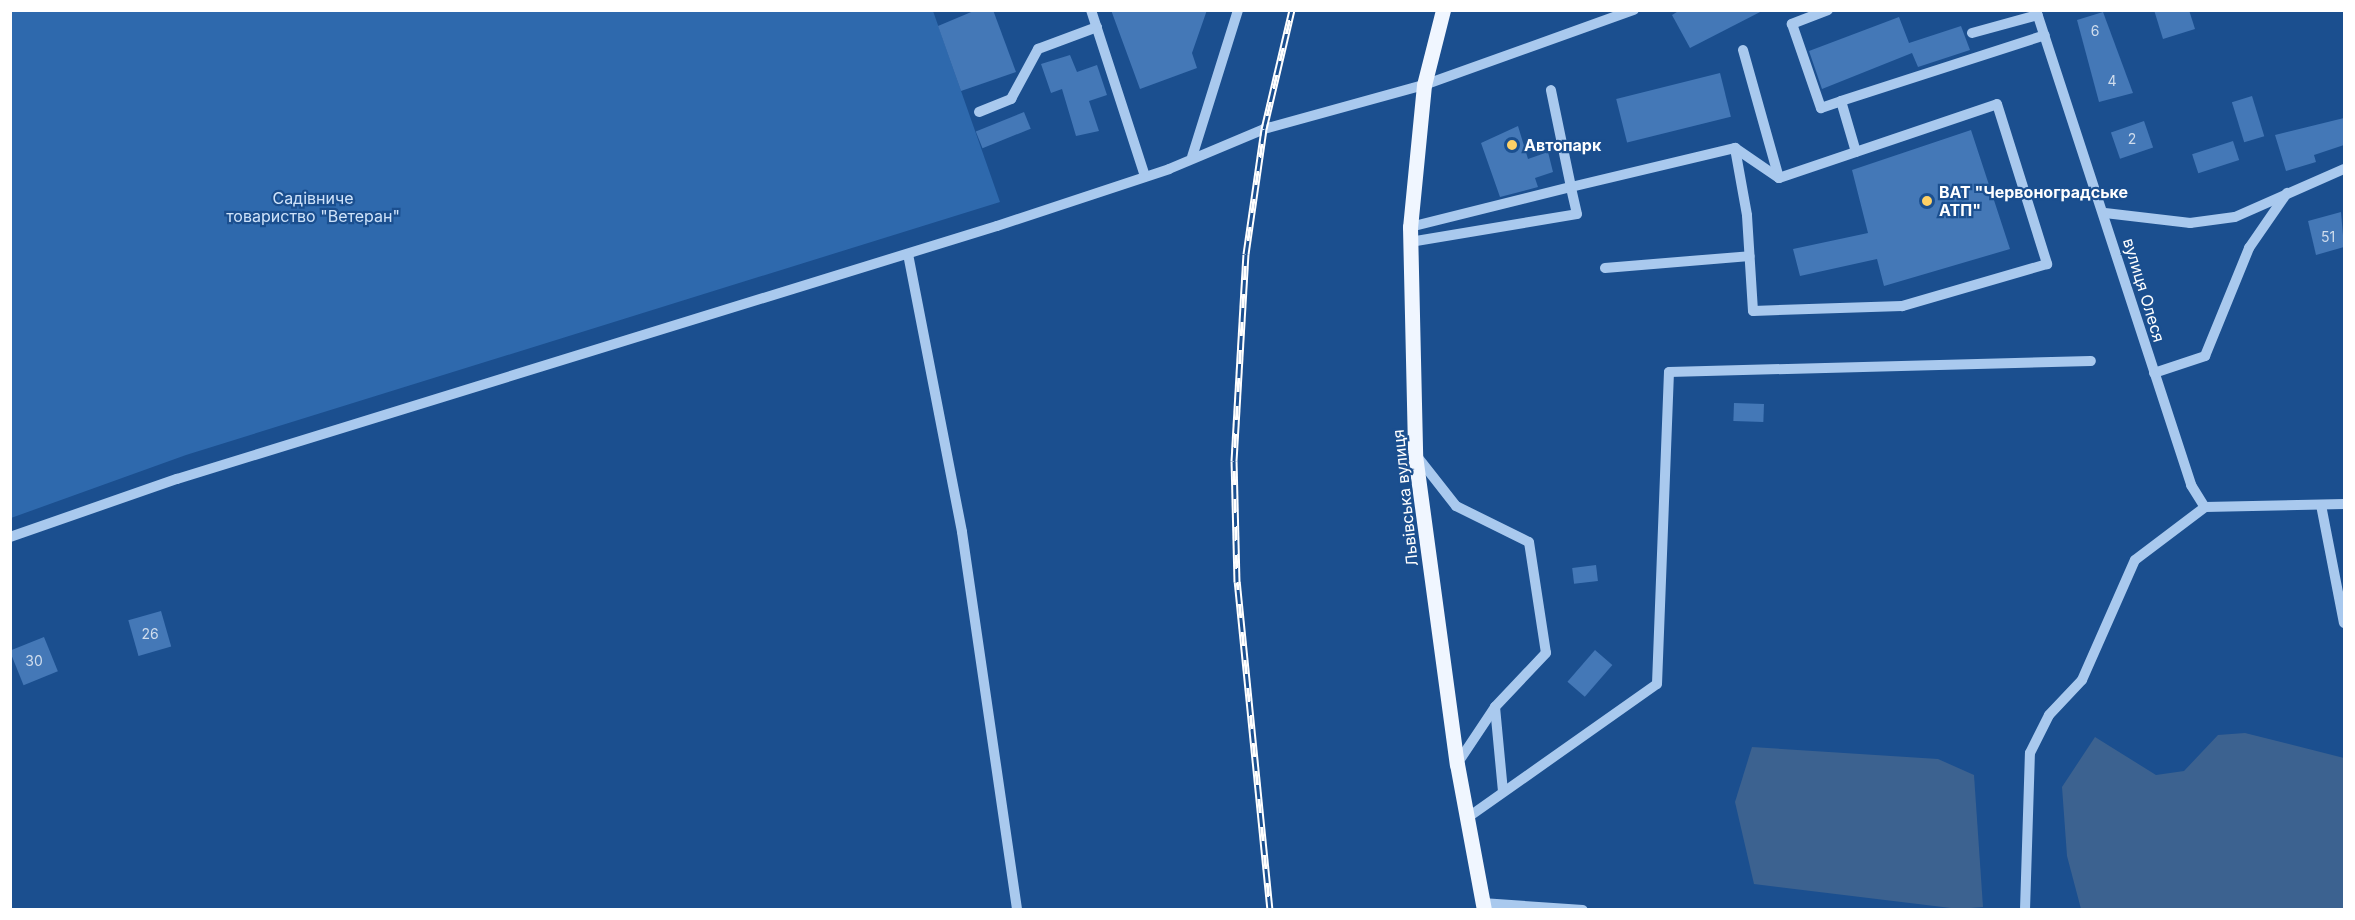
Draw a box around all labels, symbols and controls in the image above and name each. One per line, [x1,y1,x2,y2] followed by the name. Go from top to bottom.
[2091,23,2099,39] house number: 6
[2107,73,2117,89] house number: 4
[2128,131,2136,147] house number: 2
[1524,135,1601,155] place label: Автопарк
[1505,138,1519,152] marker: Автопарк
[1939,182,2128,220] place label: ВАТ "Червоноградське АТП"
[226,188,400,226] park label: Садівниче товариство "Ветеран"
[1920,194,1934,208] marker: ВАТ "Червоноградське АТП"
[2321,229,2335,245] house number: 51
[2119,236,2169,344] street label: вулиця Олеся
[1388,429,1422,567] street label: Львівська вулиця
[141,626,159,642] house number: 26
[25,653,43,669] house number: 30

